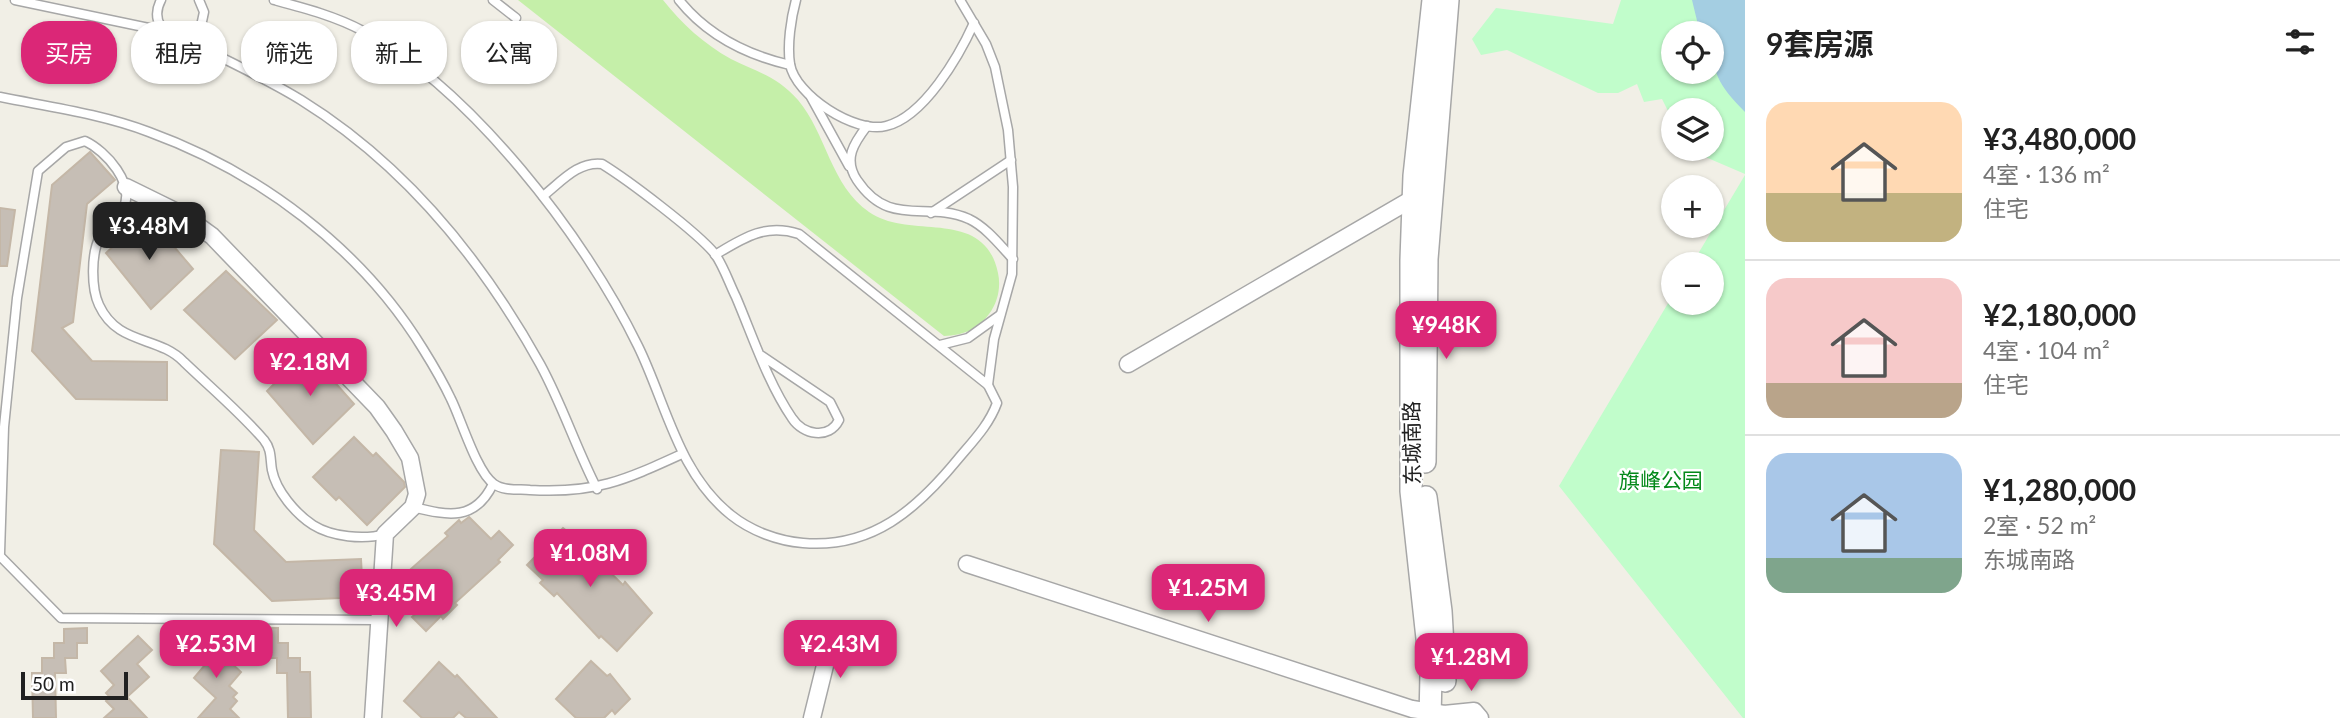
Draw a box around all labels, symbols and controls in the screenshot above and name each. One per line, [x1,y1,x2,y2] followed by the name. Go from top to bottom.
[21,21,117,84] chip: 买房
[131,21,227,84] chip: 租房
[241,21,337,84] chip: 筛选
[351,21,447,84] chip: 新上
[461,21,557,84] chip: 公寓
[1661,21,1724,315] map controls
[1661,21,1724,84] button: locate
[2281,23,2319,61] icon: filters
[1766,25,1873,61] text: 9套房源
[1661,98,1724,161] button: layers
[1983,120,2136,156] text: ¥3,480,000
[1822,130,1906,214] icon: home
[1983,160,2110,188] text: 4室 · 136 m²
[1661,175,1724,238] button: +
[1983,194,2029,222] text: 住宅
[92,202,206,262] pin: ¥3.48M
[109,211,189,239] text: ¥3.48M
[1661,252,1724,315] button: −
[1983,296,2136,332] text: ¥2,180,000
[1397,302,1495,361] pin: ¥948K
[1822,306,1906,390] icon: home
[1411,310,1481,338] text: ¥948K
[1983,336,2110,364] text: 4室 · 104 m²
[253,338,367,398] pin: ¥2.18M
[270,347,350,375] text: ¥2.18M
[1983,370,2029,398] text: 住宅
[1398,401,1424,485] street label: 东城南路
[1619,467,1703,492] park label: 旗峰公园
[1983,471,2136,507] text: ¥1,280,000
[1822,481,1906,565] icon: home
[1983,511,2096,539] text: 2室 · 52 m²
[533,530,647,589] pin: ¥1.08M
[550,538,630,566] text: ¥1.08M
[1983,545,2075,573] text: 东城南路
[1151,564,1265,624] pin: ¥1.25M
[339,570,453,629] pin: ¥3.45M
[1168,573,1248,601] text: ¥1.25M
[356,578,436,606] text: ¥3.45M
[159,620,273,680] pin: ¥2.53M
[783,620,897,680] pin: ¥2.43M
[176,629,256,657] text: ¥2.53M
[800,629,880,657] text: ¥2.43M
[1414,634,1528,693] pin: ¥1.28M
[1431,642,1511,670] text: ¥1.28M
[21,669,128,701] scale bar
[32,672,75,695] text: 50 m

